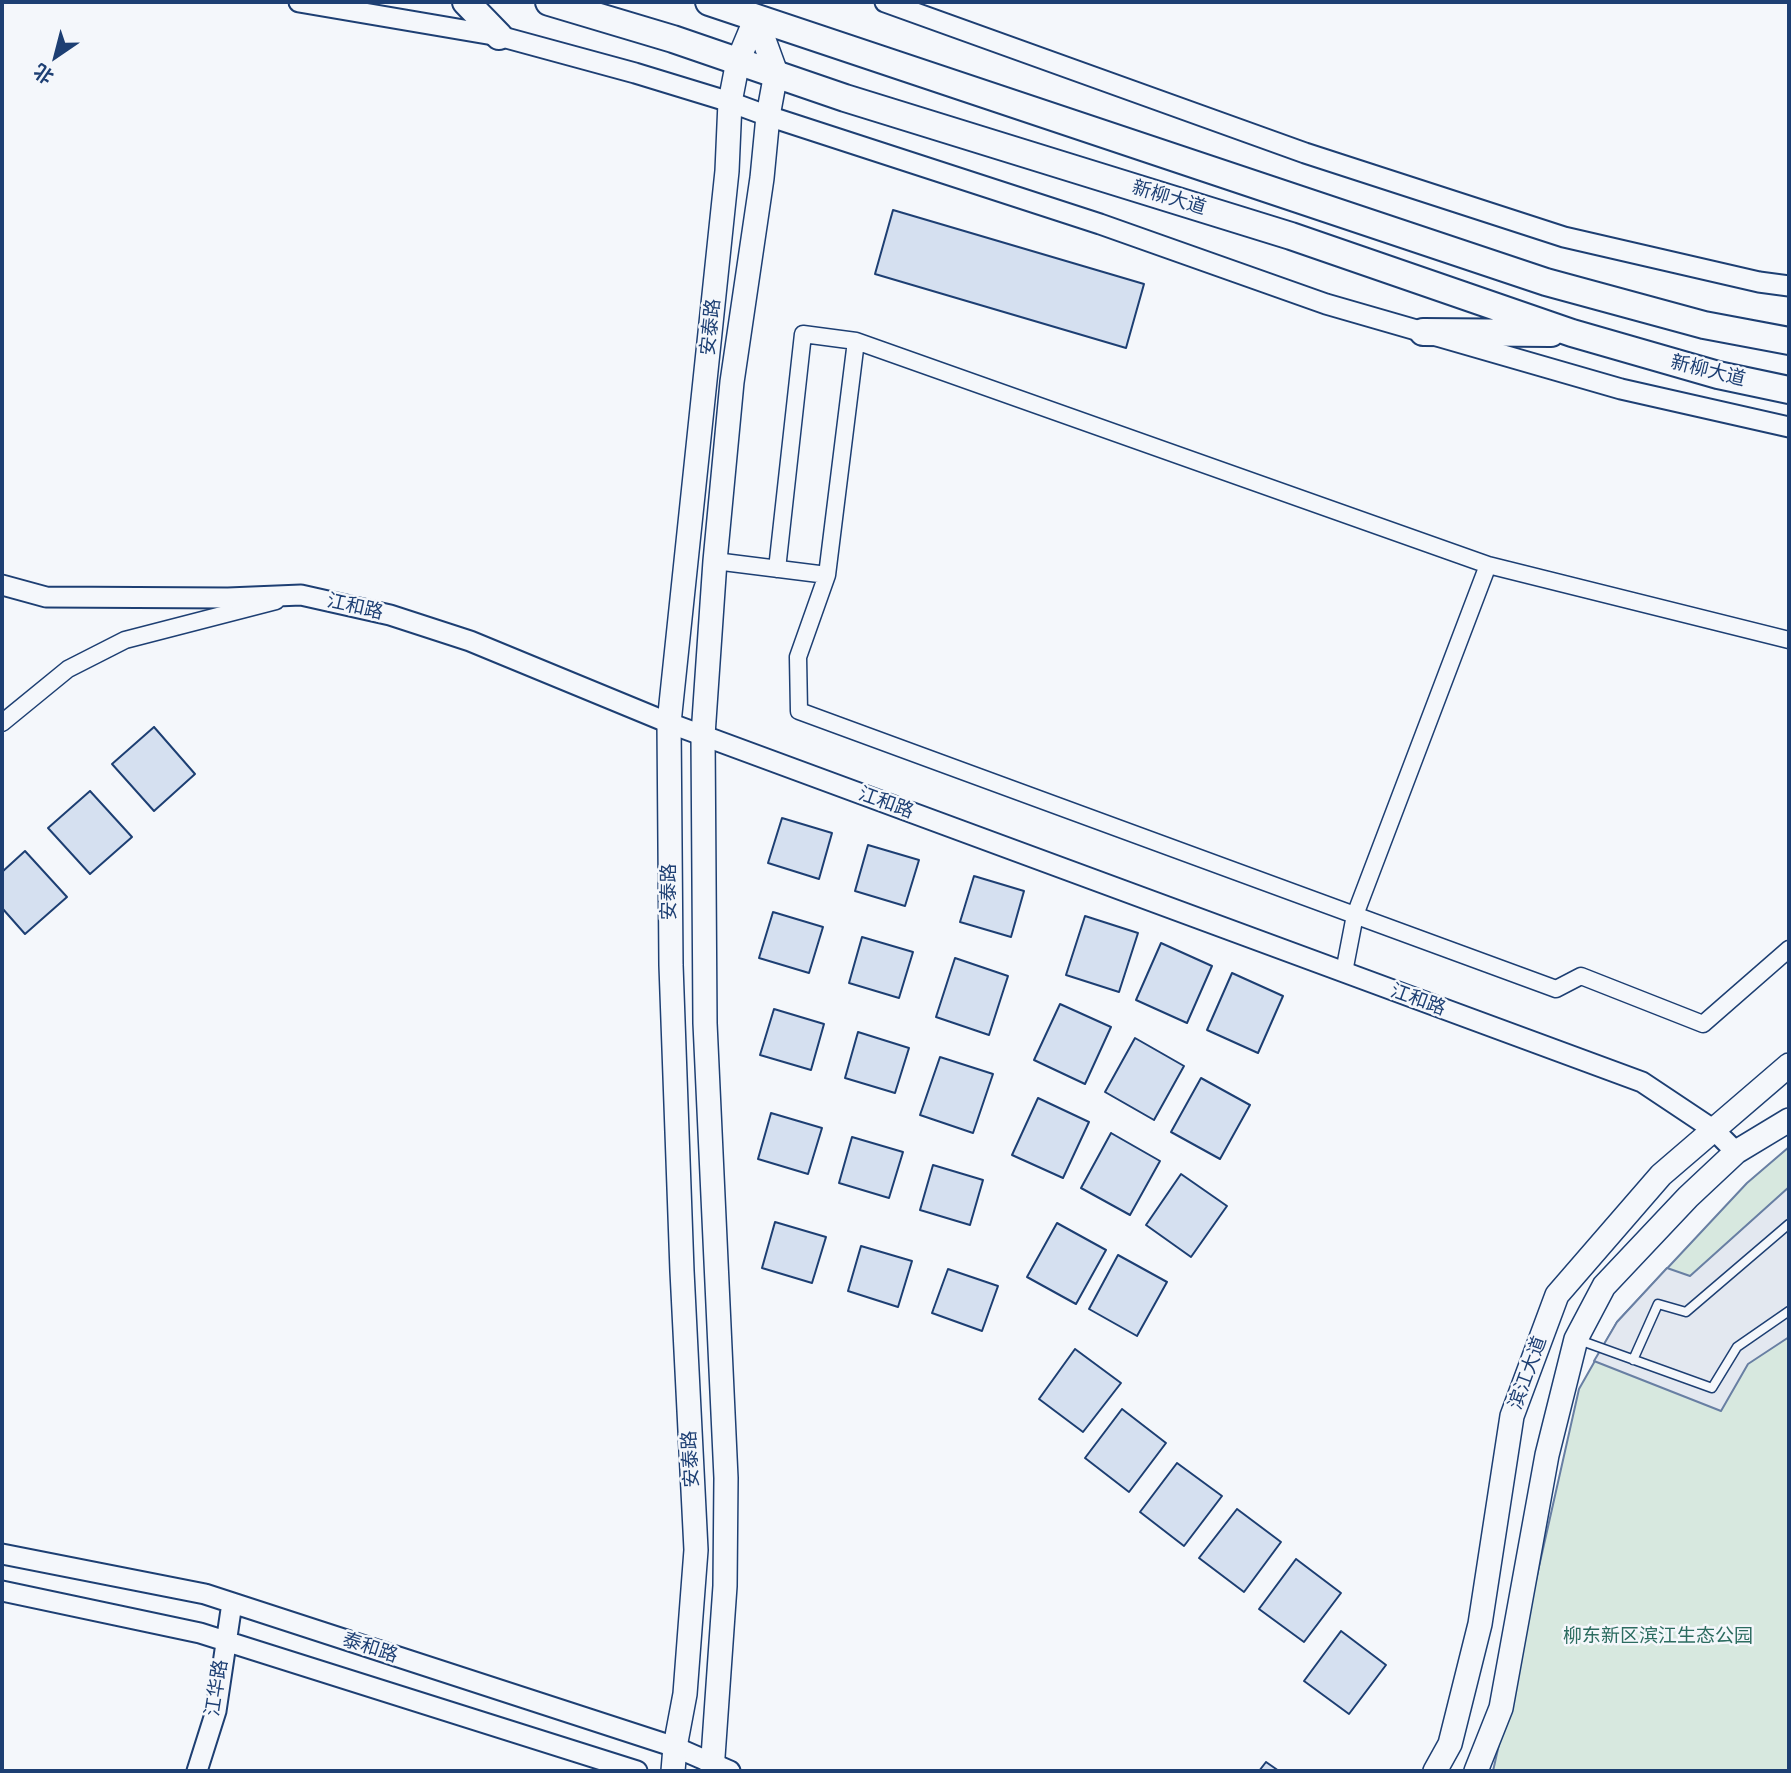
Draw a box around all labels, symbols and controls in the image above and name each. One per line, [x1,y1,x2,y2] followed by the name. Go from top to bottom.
[21,21,91,91] north arrow
[29,59,58,88] text: 北
[1129,176,1209,220] street label: 新柳大道
[697,297,725,357] street label: 安泰路
[1668,351,1748,391] street label: 新柳大道
[325,589,385,625] street label: 江和路
[855,783,917,823] street label: 江和路
[659,864,681,920] street label: 安泰路
[1387,980,1449,1020] street label: 江和路
[1504,1333,1552,1413] street label: 滨江大道
[678,1430,704,1488] street label: 安泰路
[1563,1626,1753,1648] park label: 柳东新区滨江生态公园
[339,1628,401,1668] street label: 泰和路
[201,1658,233,1718] street label: 江华路

